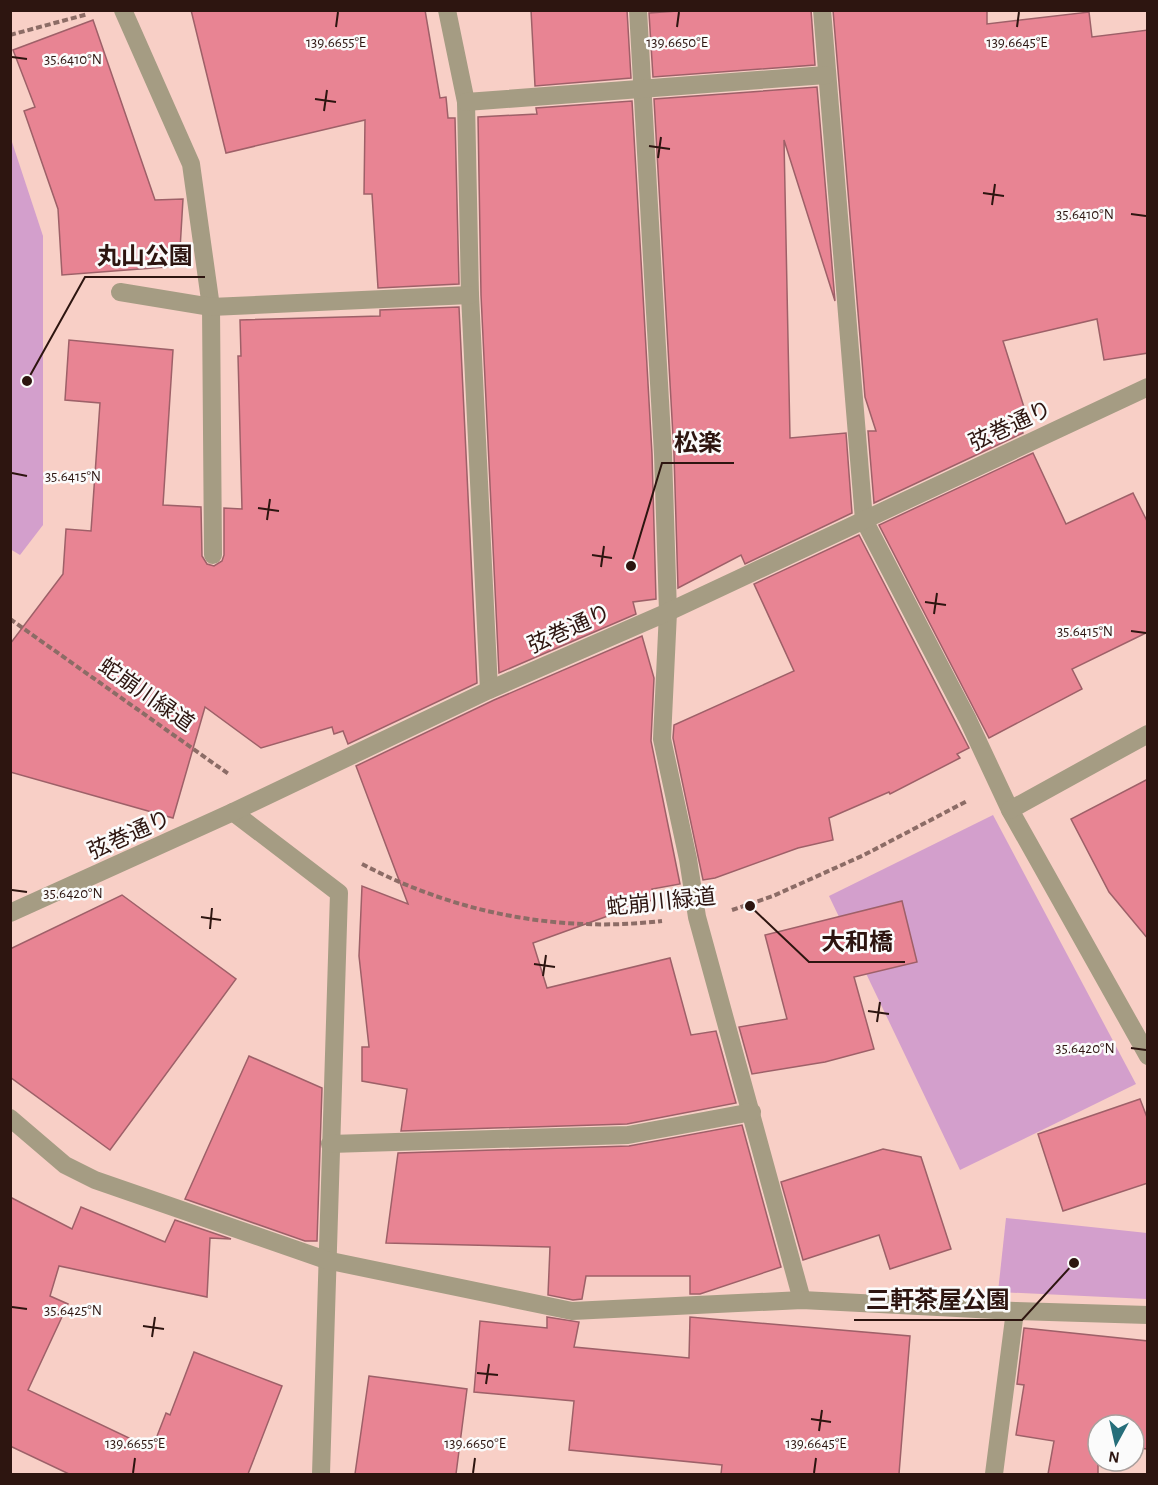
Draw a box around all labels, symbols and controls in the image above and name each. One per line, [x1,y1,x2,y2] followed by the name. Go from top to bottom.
[306,35,366,50] text: 139.6655°E
[646,35,708,50] text: 139.6650°E
[986,35,1048,50] text: 139.6645°E
[44,52,102,67] text: 35.6410°N
[1056,207,1114,222] text: 35.6410°N
[85,235,205,277] callout: 丸山公園
[97,243,193,269] text: 丸山公園
[965,396,1055,454] street label: 弦巻通り
[662,421,734,463] callout: 松楽
[674,430,722,456] text: 松楽
[45,469,101,484] text: 35.6415°N
[524,600,614,657] street label: 弦巻通り
[1057,624,1113,639] text: 35.6415°N
[95,653,198,735] street label: 蛇崩川緑道
[84,806,174,863] street label: 弦巻通り
[605,884,717,919] street label: 蛇崩川緑道
[43,886,103,901] text: 35.6420°N
[809,920,905,962] callout: 大和橋
[821,929,893,955] text: 大和橋
[1055,1041,1115,1056] text: 35.6420°N
[854,1278,1022,1320] callout: 三軒茶屋公園
[866,1287,1010,1313] text: 三軒茶屋公園
[44,1303,102,1318] text: 35.6425°N
[1086,1413,1146,1473] north arrow
[105,1436,165,1451] text: 139.6655°E
[444,1436,506,1451] text: 139.6650°E
[785,1436,847,1451] text: 139.6645°E
[1107,1448,1121,1466] text: N

